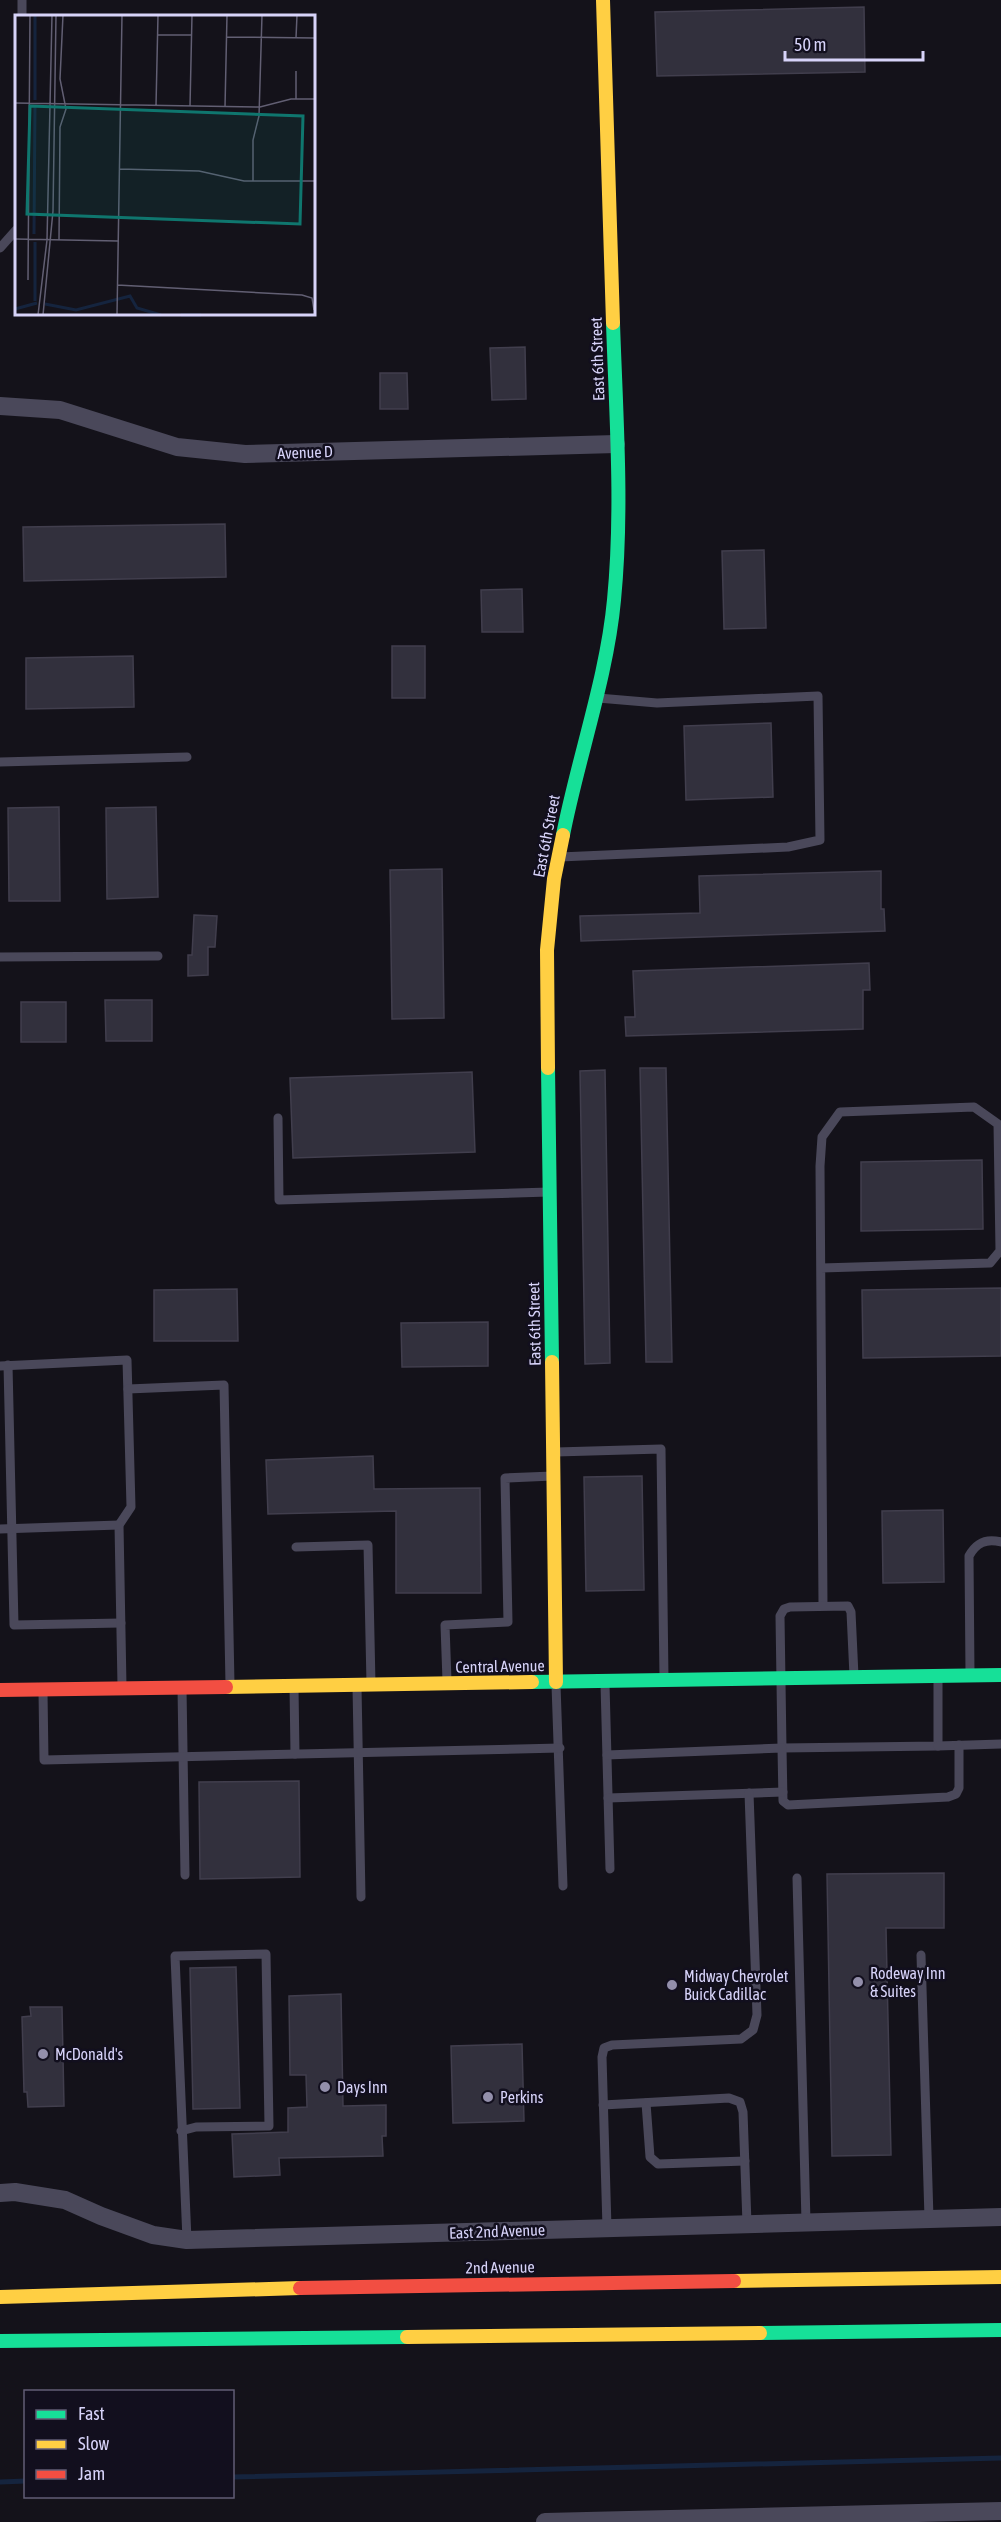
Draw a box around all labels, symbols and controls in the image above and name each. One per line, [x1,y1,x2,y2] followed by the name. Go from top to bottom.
[15,15,315,315] inset map
[785,24,923,62] scale bar
[794,34,826,55] text: 50 m
[587,316,607,401] street label: East 6th Street
[277,442,333,462] street label: Avenue D
[529,793,563,879] street label: East 6th Street
[524,1282,544,1366] street label: East 6th Street
[455,1656,545,1676] street label: Central Avenue
[870,1964,945,2000] place label: Rodeway Inn & Suites
[684,1967,789,2003] place label: Midway Chevrolet Buick Cadillac
[851,1975,865,1989] marker: Rodeway Inn & Suites
[665,1978,679,1992] marker: Midway Chevrolet Buick Cadillac
[55,2045,124,2063] place label: McDonald's
[36,2047,50,2061] marker: McDonald's
[337,2078,387,2097] place label: Days Inn
[318,2080,332,2094] marker: Days Inn
[500,2088,544,2106] place label: Perkins
[481,2090,495,2104] marker: Perkins
[449,2220,545,2242] street label: East 2nd Avenue
[465,2257,535,2277] street label: 2nd Avenue
[24,2390,234,2498] legend
[78,2403,105,2424] text: Fast
[78,2433,109,2454] text: Slow
[78,2463,105,2484] text: Jam

